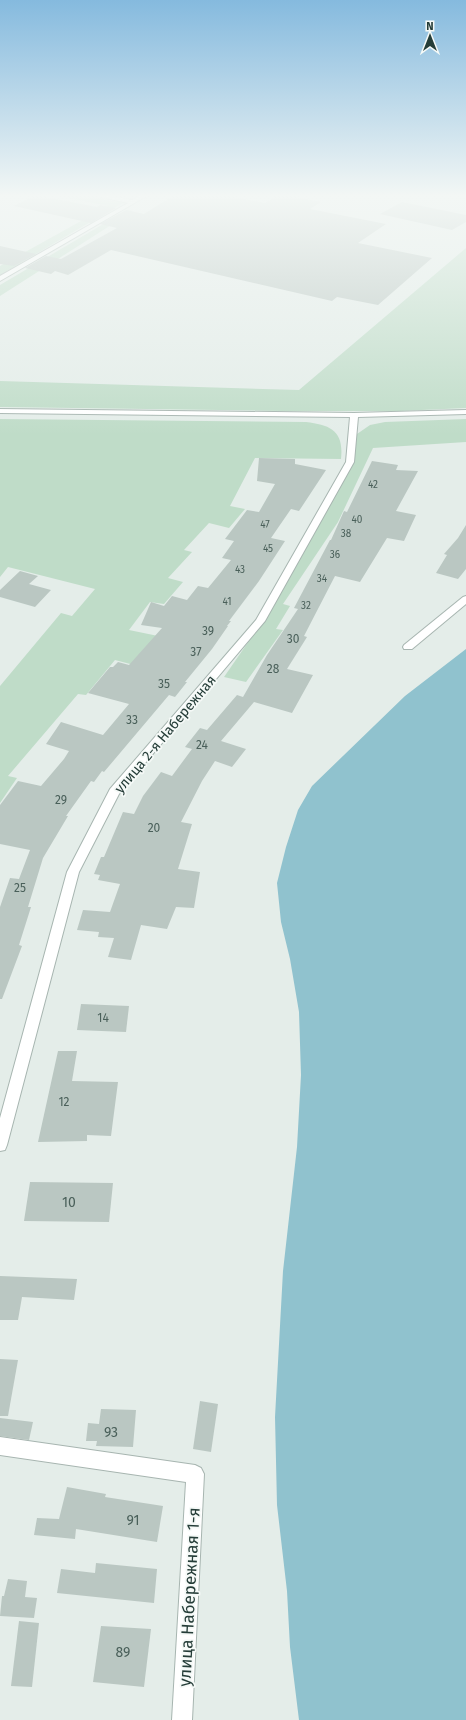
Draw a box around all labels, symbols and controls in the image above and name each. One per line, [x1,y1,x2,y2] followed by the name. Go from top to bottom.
[410,16,450,56] north arrow
[426,20,434,33] text: N
[368,479,378,491] house number: 42
[352,514,363,526] house number: 40
[260,519,270,531] house number: 47
[341,528,352,540] house number: 38
[263,543,273,555] house number: 45
[330,549,340,561] house number: 36
[235,564,245,576] house number: 43
[317,573,328,585] house number: 34
[222,596,232,608] house number: 41
[301,600,311,612] house number: 32
[202,624,214,638] house number: 39
[287,632,300,646] house number: 30
[190,645,202,659] house number: 37
[267,662,280,676] house number: 28
[111,672,220,797] street label: улица 2-я Набережная
[158,677,170,691] house number: 35
[126,713,138,727] house number: 33
[196,738,209,752] house number: 24
[55,793,67,807] house number: 29
[148,821,161,835] house number: 20
[14,881,26,895] house number: 25
[97,1011,109,1025] house number: 14
[58,1095,70,1109] house number: 12
[62,1194,76,1211] house number: 10
[104,1424,118,1441] house number: 93
[174,1507,205,1687] street label: улица Набережная 1-я
[126,1512,140,1529] house number: 91
[116,1644,130,1661] house number: 89

